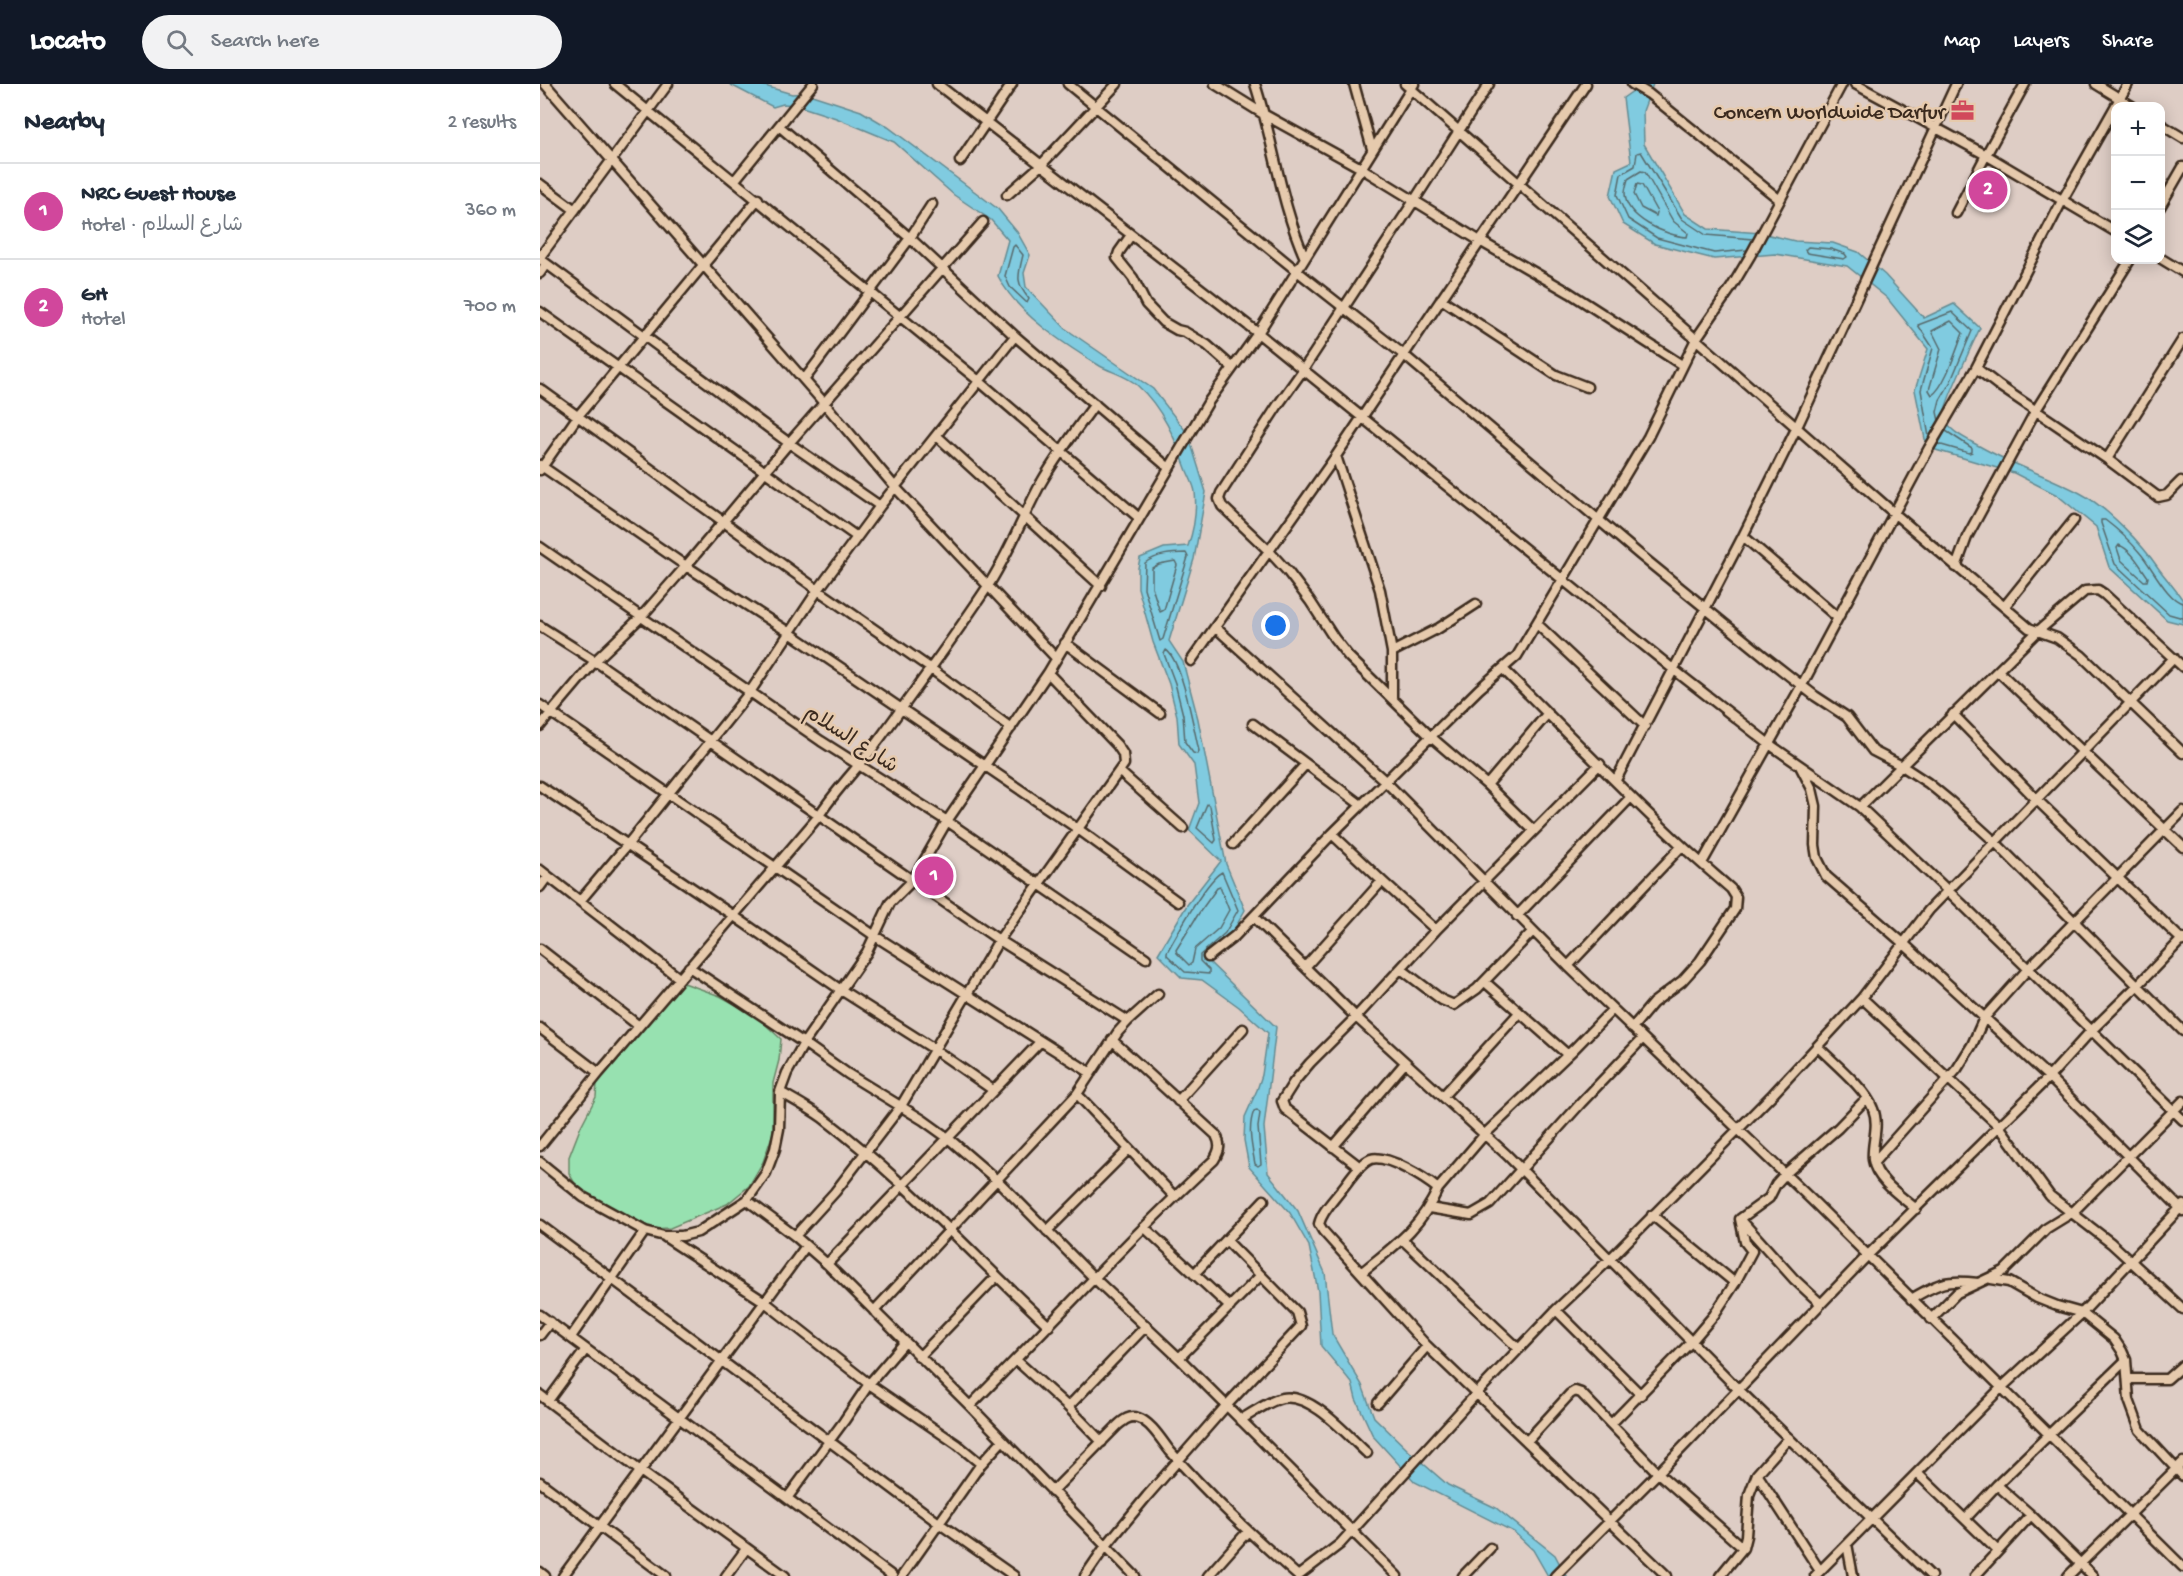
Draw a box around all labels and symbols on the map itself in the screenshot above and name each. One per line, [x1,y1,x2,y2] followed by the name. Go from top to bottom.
[1950,98,1976,124] office icon: Concern Worldwide Darfur
[1714,102,1947,127] place label: Concern Worldwide Darfur
[1968,168,2008,212] pin: 2
[1261,611,1290,640] your location
[799,701,902,780] street label: شارع السلام
[914,854,954,898] pin: 1

